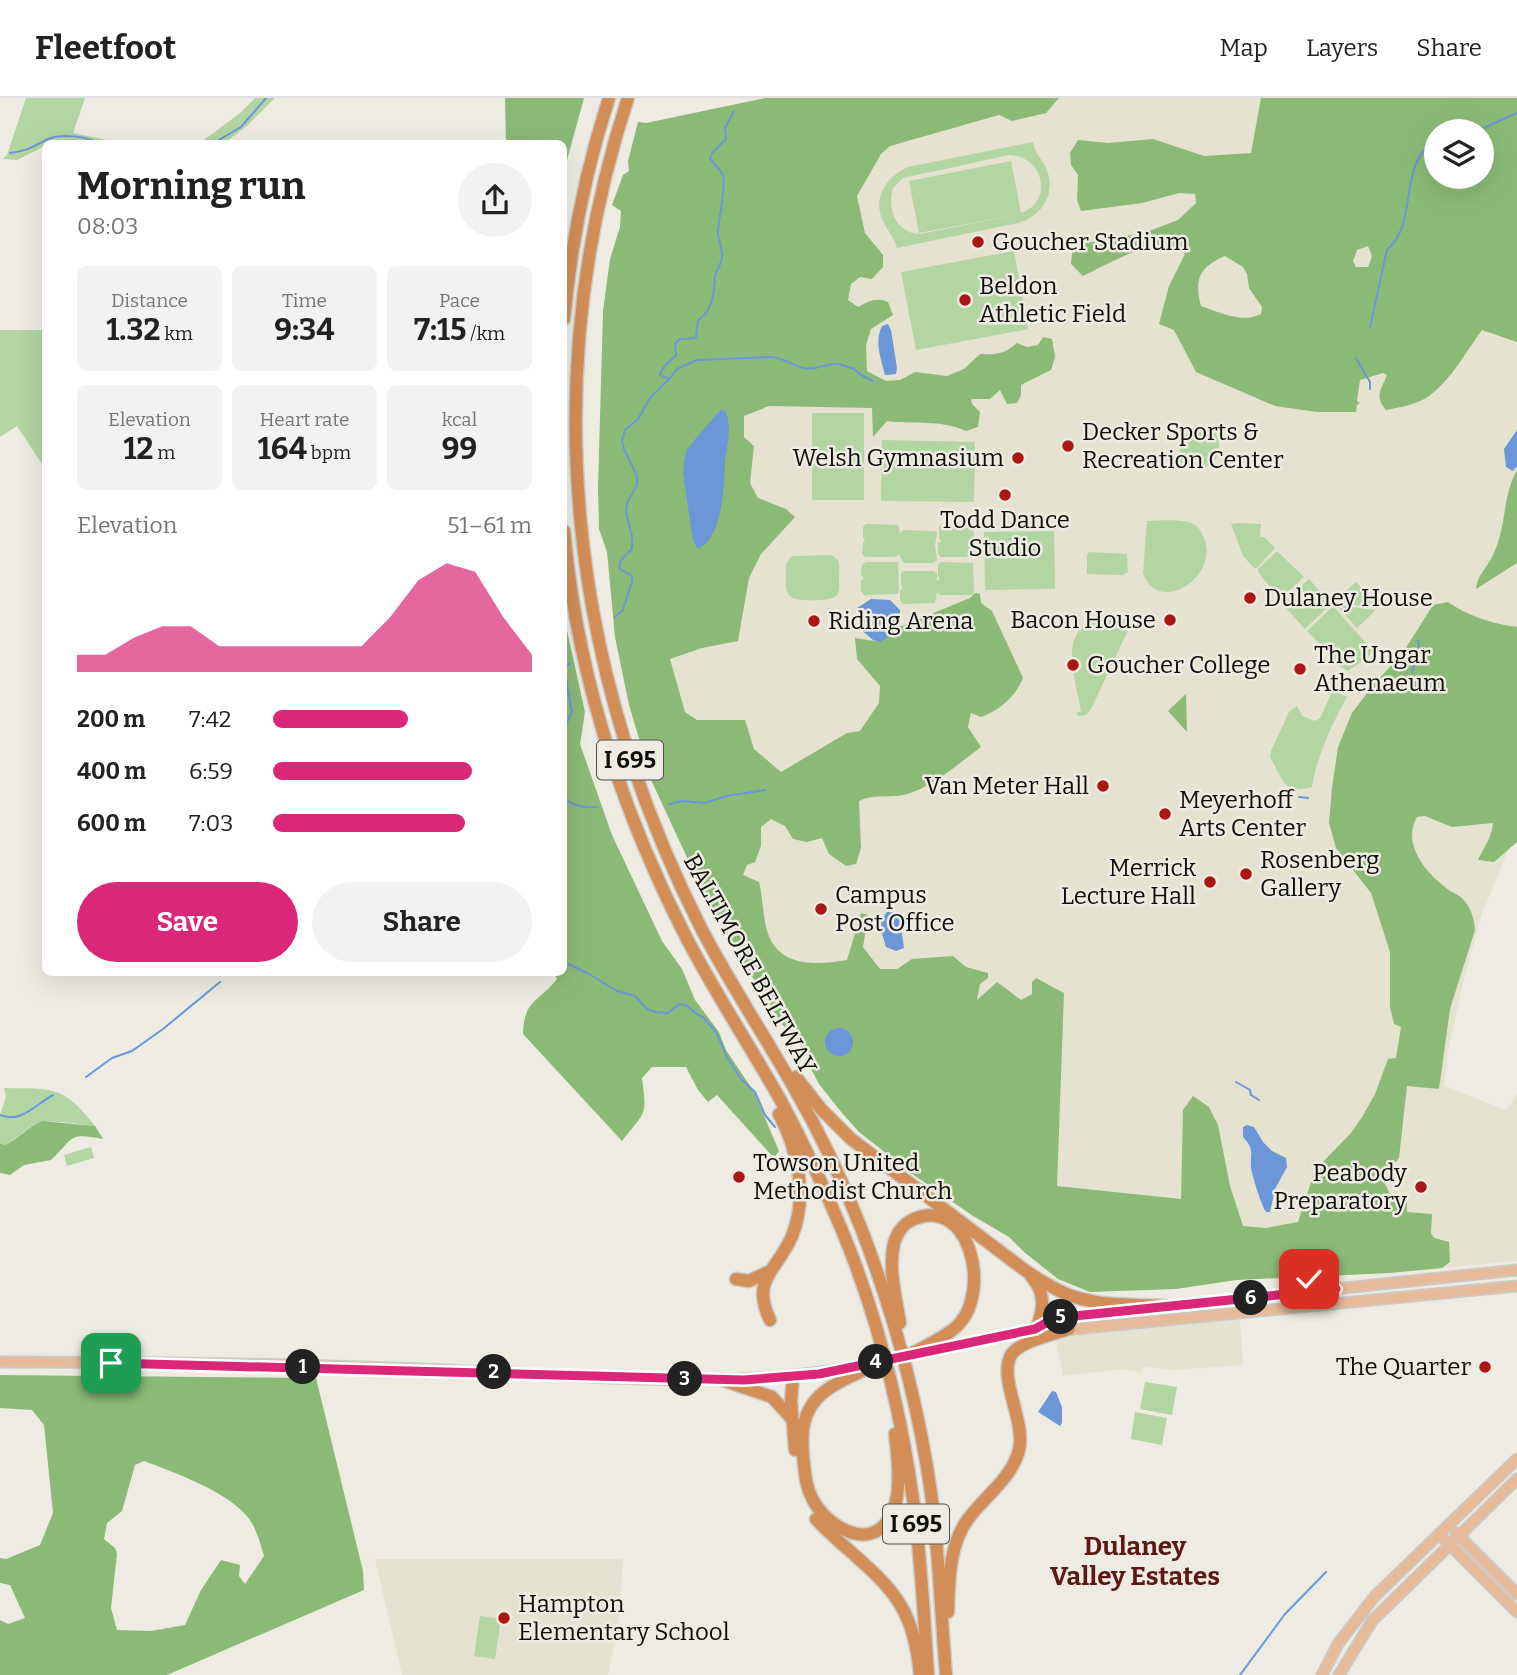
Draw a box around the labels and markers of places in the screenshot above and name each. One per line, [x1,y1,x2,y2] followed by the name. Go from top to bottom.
[992,228,1189,256] place label: Goucher Stadium
[970,234,986,250] marker: Goucher Stadium
[979,272,1126,328] place label: Beldon Athletic Field
[957,292,973,308] marker: Beldon Athletic Field
[1082,418,1284,474] place label: Decker Sports & Recreation Center
[1060,438,1076,454] marker: Decker Sports & Recreation Center
[792,444,1004,472] place label: Welsh Gymnasium
[1010,450,1026,466] marker: Welsh Gymnasium
[997,487,1013,503] marker: Todd Dance Studio
[940,506,1070,562] place label: Todd Dance Studio
[1264,584,1433,612] place label: Dulaney House
[1242,590,1258,606] marker: Dulaney House
[1010,606,1156,634] place label: Bacon House
[828,607,973,635] place label: Riding Arena
[1162,612,1178,628] marker: Bacon House
[806,613,822,629] marker: Riding Arena
[1314,641,1446,697] place label: The Ungar Athenaeum
[1087,651,1270,679] place label: Goucher College
[1065,657,1081,673] marker: Goucher College
[1292,661,1308,677] marker: The Ungar Athenaeum
[925,772,1089,800] place label: Van Meter Hall
[1095,778,1111,794] marker: Van Meter Hall
[1179,786,1307,842] place label: Meyerhoff Arts Center
[1157,806,1173,822] marker: Meyerhoff Arts Center
[1260,846,1379,902] place label: Rosenberg Gallery
[1061,854,1196,910] place label: Merrick Lecture Hall
[1238,866,1254,882] marker: Rosenberg Gallery
[1202,874,1218,890] marker: Merrick Lecture Hall
[835,881,955,937] place label: Campus Post Office
[813,901,829,917] marker: Campus Post Office
[753,1149,952,1205] place label: Towson United Methodist Church
[1274,1159,1407,1215] place label: Peabody Preparatory
[731,1169,747,1185] marker: Towson United Methodist Church
[1413,1179,1429,1195] marker: Peabody Preparatory
[1279,1249,1339,1309] pin
[1234,1280,1268,1316] pin: 6
[1044,1300,1078,1334] pin: 5
[81,1333,141,1393] pin
[858,1344,894,1380] pin: 4
[286,1350,320,1384] pin: 1
[1336,1353,1471,1381] place label: The Quarter
[476,1354,512,1390] pin: 2
[1477,1359,1493,1375] marker: The Quarter
[668,1362,702,1396] pin: 3
[518,1590,730,1646] place label: Hampton Elementary School
[496,1610,512,1626] marker: Hampton Elementary School

